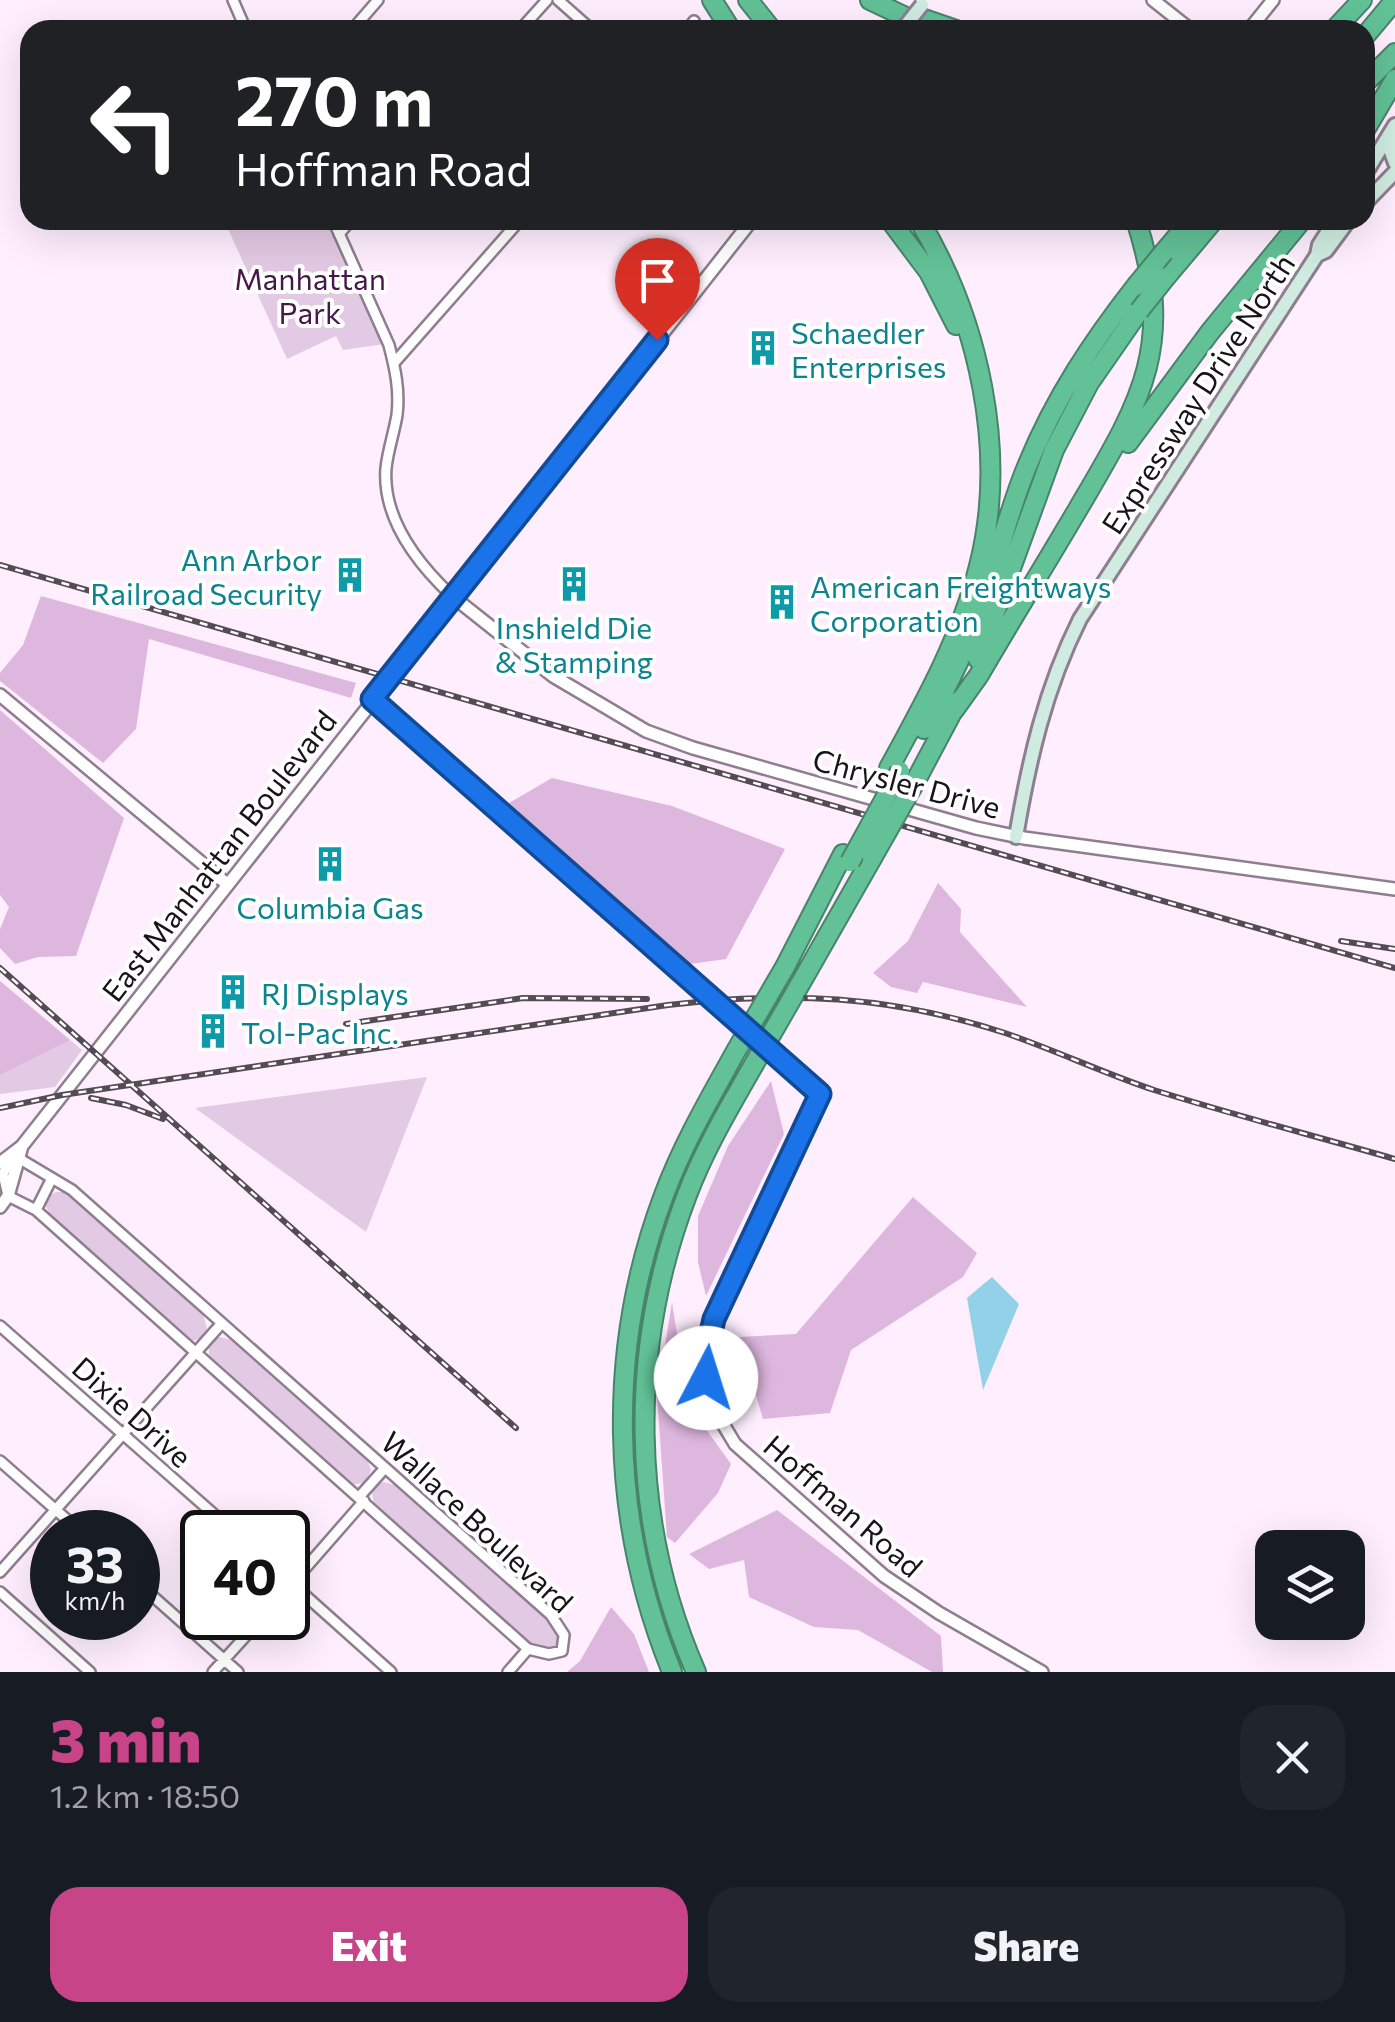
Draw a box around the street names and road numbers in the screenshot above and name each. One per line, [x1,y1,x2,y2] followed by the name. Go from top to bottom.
[1093,246,1301,540] street label: Expressway Drive North
[93,702,343,1008] street label: East Manhattan Boulevard
[809,739,1005,825] street label: Chrysler Drive
[66,1348,200,1474] street label: Dixie Drive
[374,1423,582,1619] street label: Wallace Boulevard
[757,1426,931,1584] street label: Hoffman Road

